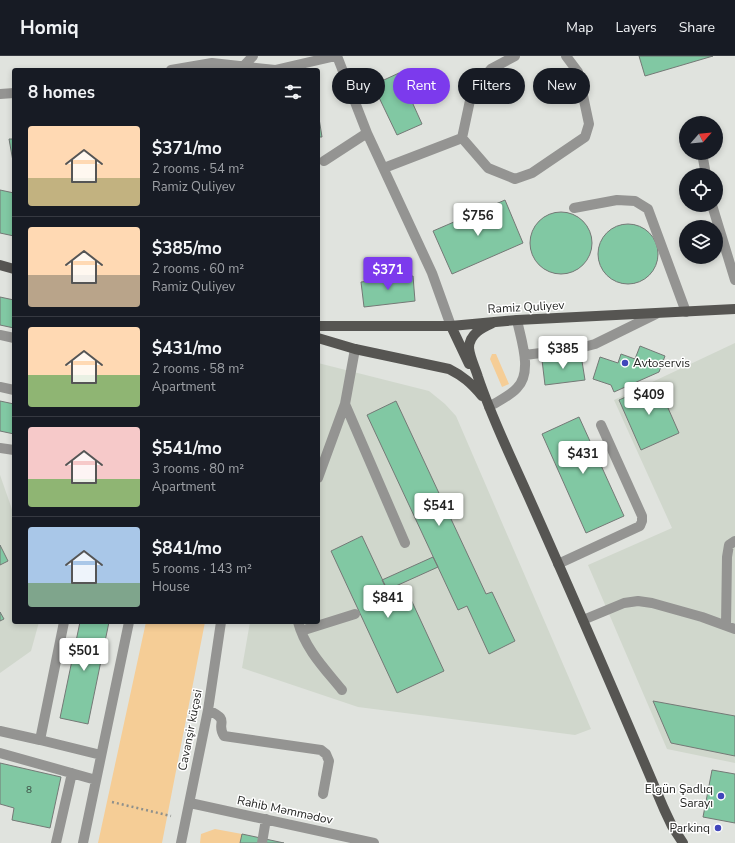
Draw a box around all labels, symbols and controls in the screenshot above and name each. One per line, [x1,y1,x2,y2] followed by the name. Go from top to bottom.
[20,15,79,41] text: Homiq
[566,18,593,37] text: Map
[615,18,657,37] text: Layers
[679,18,715,37] text: Share
[332,68,385,104] chip: Buy
[393,68,450,104] chip: Rent
[458,68,525,104] chip: Filters
[533,68,590,104] chip: New
[28,81,95,104] text: 8 homes
[282,81,304,103] icon: filters
[679,116,723,160] north arrow
[679,116,723,264] map controls
[152,137,222,160] text: $371/mo
[60,142,108,190] icon: home
[152,160,244,178] text: 2 rooms · 54 m²
[679,168,723,212] button: locate
[152,178,235,196] text: Ramiz Quliyev
[454,203,502,237] pin: $756
[462,207,494,225] text: $756
[679,220,723,264] button: layers
[152,237,222,260] text: $385/mo
[60,243,108,291] icon: home
[364,257,412,291] pin: $371
[152,260,244,278] text: 2 rooms · 60 m²
[372,261,404,279] text: $371
[152,278,235,296] text: Ramiz Quliyev
[487,297,566,317] street label: Ramiz Quliyev
[539,336,587,370] pin: $385
[152,337,222,360] text: $431/mo
[547,340,579,358] text: $385
[60,343,108,391] icon: home
[633,355,690,371] place label: Avtoservis
[620,358,630,368] marker: Avtoservis
[152,360,244,378] text: 2 rooms · 58 m²
[152,378,215,396] text: Apartment
[625,382,673,416] pin: $409
[633,386,665,404] text: $409
[152,437,222,460] text: $541/mo
[559,441,607,475] pin: $431
[60,443,108,491] icon: home
[567,445,599,463] text: $431
[152,460,244,478] text: 3 rooms · 80 m²
[152,478,215,496] text: Apartment
[415,493,463,527] pin: $541
[423,497,455,515] text: $541
[152,537,222,560] text: $841/mo
[60,543,108,591] icon: home
[152,560,252,578] text: 5 rooms · 143 m²
[152,578,190,596] text: House
[364,585,412,619] pin: $841
[372,589,404,607] text: $841
[60,638,108,672] pin: $501
[68,642,100,660] text: $501
[174,688,206,772] street label: Cavanşir küçəsi
[645,781,713,811] place label: Elgün Şadlıq Sarayı
[26,783,32,797] house number: 8
[716,791,726,801] marker: Elgün Şadlıq Sarayı
[236,792,335,828] street label: Rahib Məmmədov
[669,820,710,836] place label: Parkinq
[713,823,723,833] marker: Parkinq

